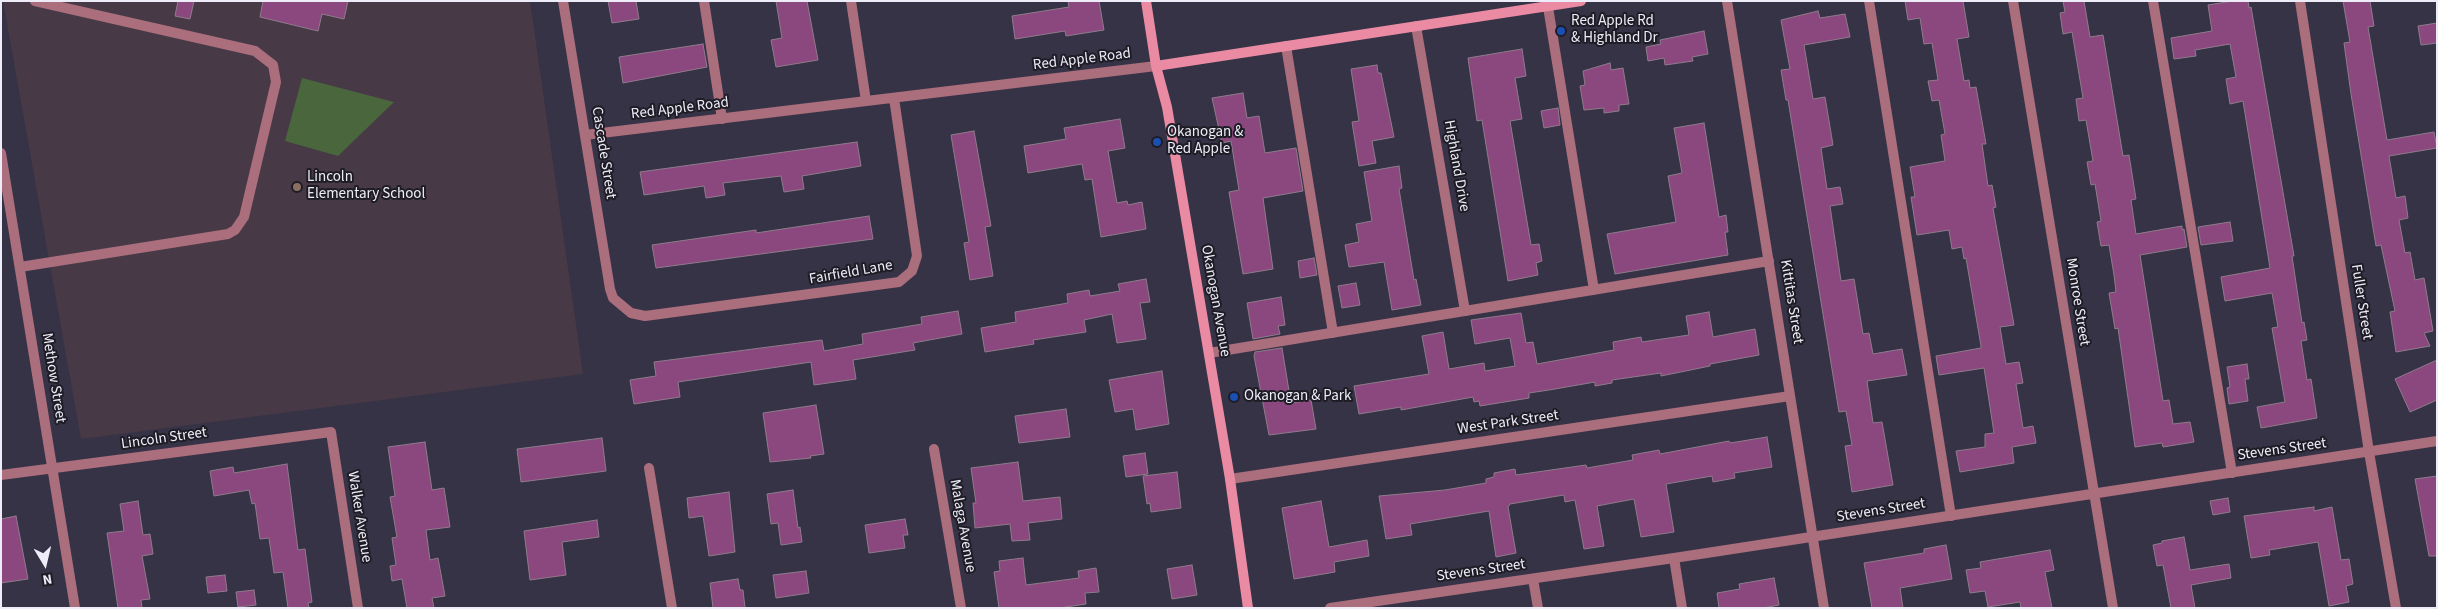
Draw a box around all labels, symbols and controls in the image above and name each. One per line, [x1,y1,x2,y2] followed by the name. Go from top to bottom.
[1571,13,1658,48] place label: Red Apple Rd & Highland Dr
[1555,25,1567,37] marker: Red Apple Rd & Highland Dr
[1032,45,1132,75] street label: Red Apple Road
[630,94,730,124] street label: Red Apple Road
[587,106,619,200] street label: Cascade Street
[1439,119,1473,213] street label: Highland Drive
[1167,124,1243,159] place label: Okanogan & Red Apple
[1151,136,1163,148] marker: Okanogan & Red Apple
[307,169,425,204] place label: Lincoln Elementary School
[291,181,303,193] marker: Lincoln Elementary School
[1196,244,1234,358] street label: Okanogan Avenue
[808,257,894,289] street label: Fairfield Lane
[2061,257,2093,347] street label: Monroe Street
[1775,259,1807,345] street label: Kittitas Street
[2346,263,2376,341] street label: Fuller Street
[37,332,69,424] street label: Methow Street
[1244,388,1351,406] place label: Okanogan & Park
[1228,391,1240,403] marker: Okanogan & Park
[1456,407,1560,439] street label: West Park Street
[120,424,208,454] street label: Lincoln Street
[2236,435,2328,465] street label: Stevens Street
[343,470,375,564] street label: Walker Avenue
[945,478,979,574] street label: Malaga Avenue
[1835,495,1927,527] street label: Stevens Street
[20,539,70,589] north arrow
[1435,556,1527,586] street label: Stevens Street
[41,568,54,589] text: N

